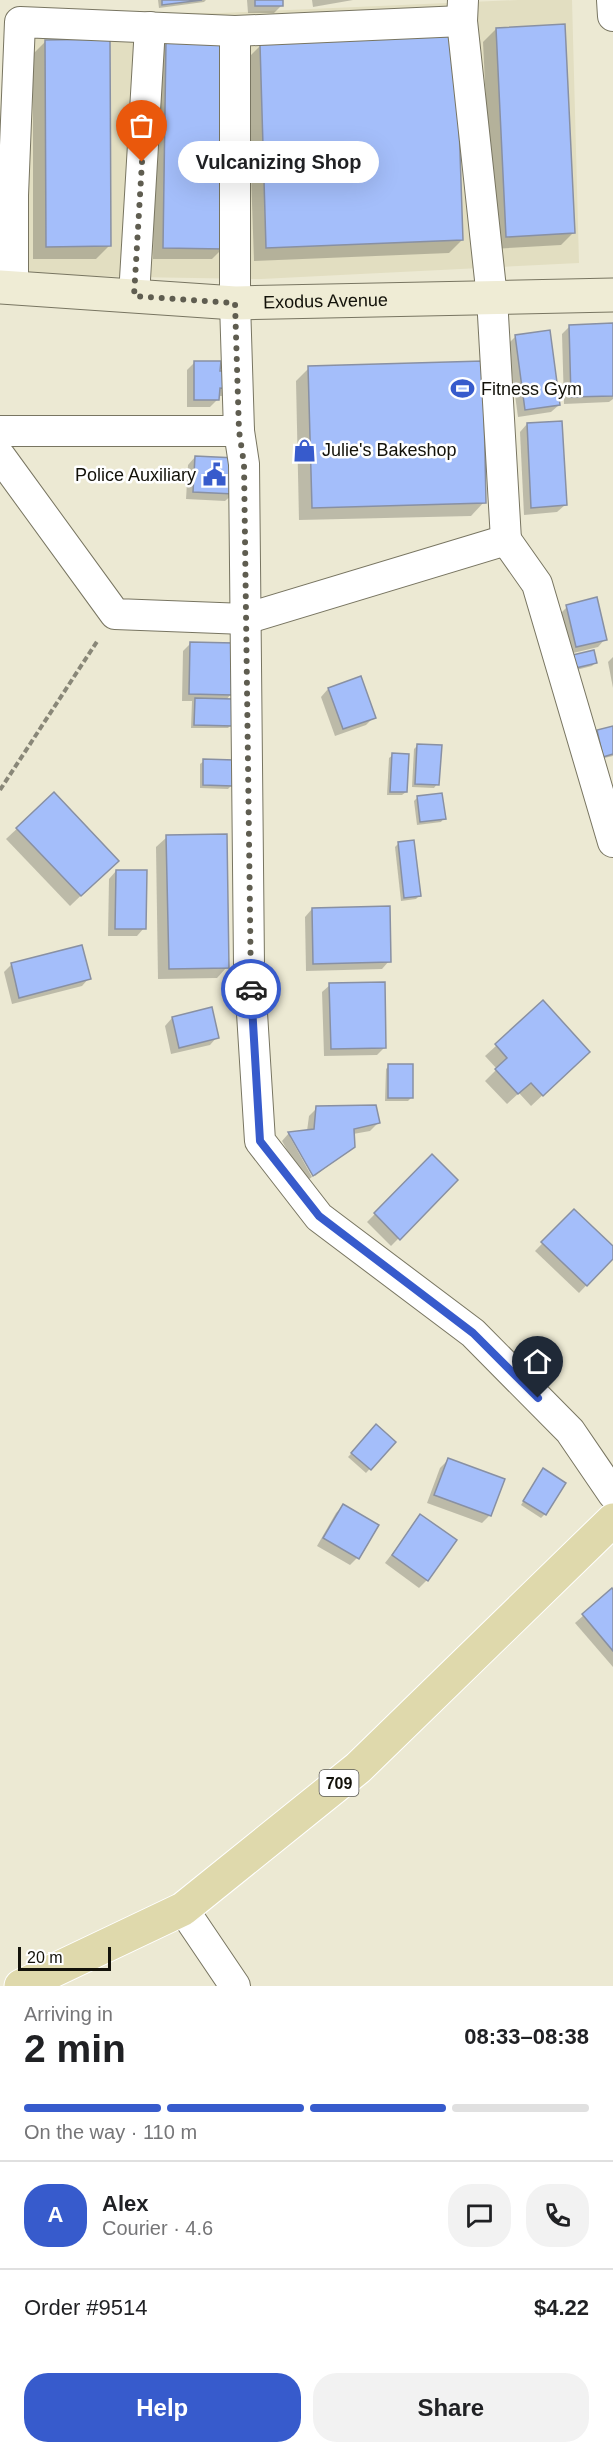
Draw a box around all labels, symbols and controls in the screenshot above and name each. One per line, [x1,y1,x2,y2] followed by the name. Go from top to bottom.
[116,100,167,162] pin
[125,109,158,142] icon: bag
[178,141,379,183] callout: Vulcanizing Shop
[196,151,361,173] text: Vulcanizing Shop
[263,290,388,312] street label: Exodus Avenue
[450,376,476,402] sports icon: Fitness Gym
[481,379,582,399] place label: Fitness Gym
[291,437,317,463] shop icon: Julie's Bakeshop
[322,440,457,460] place label: Julie's Bakeshop
[201,462,227,488] public building icon: Police Auxiliary
[75,465,196,485] place label: Police Auxiliary
[221,959,281,1019] courier
[235,973,268,1006] icon: car
[512,1336,563,1398] pin
[521,1345,554,1378] icon: home
[320,1770,358,1796] road number: 709
[18,1944,111,1972] scale bar
[27,1949,63,1966] text: 20 m
[24,2003,113,2025] text: Arriving in
[464,2024,589,2049] text: 08:33–08:38
[24,2027,126,2070] text: 2 min
[24,2121,197,2143] text: On the way · 110 m
[448,2184,511,2247] button: chat
[526,2184,589,2247] button: phone
[102,2191,148,2216] text: Alex
[48,2202,63,2227] text: A
[102,2217,213,2239] text: Courier · 4.6
[24,2295,148,2320] text: Order #9514
[534,2295,589,2320] text: $4.22
[24,2373,301,2442] button: Help
[313,2373,589,2442] button: Share

